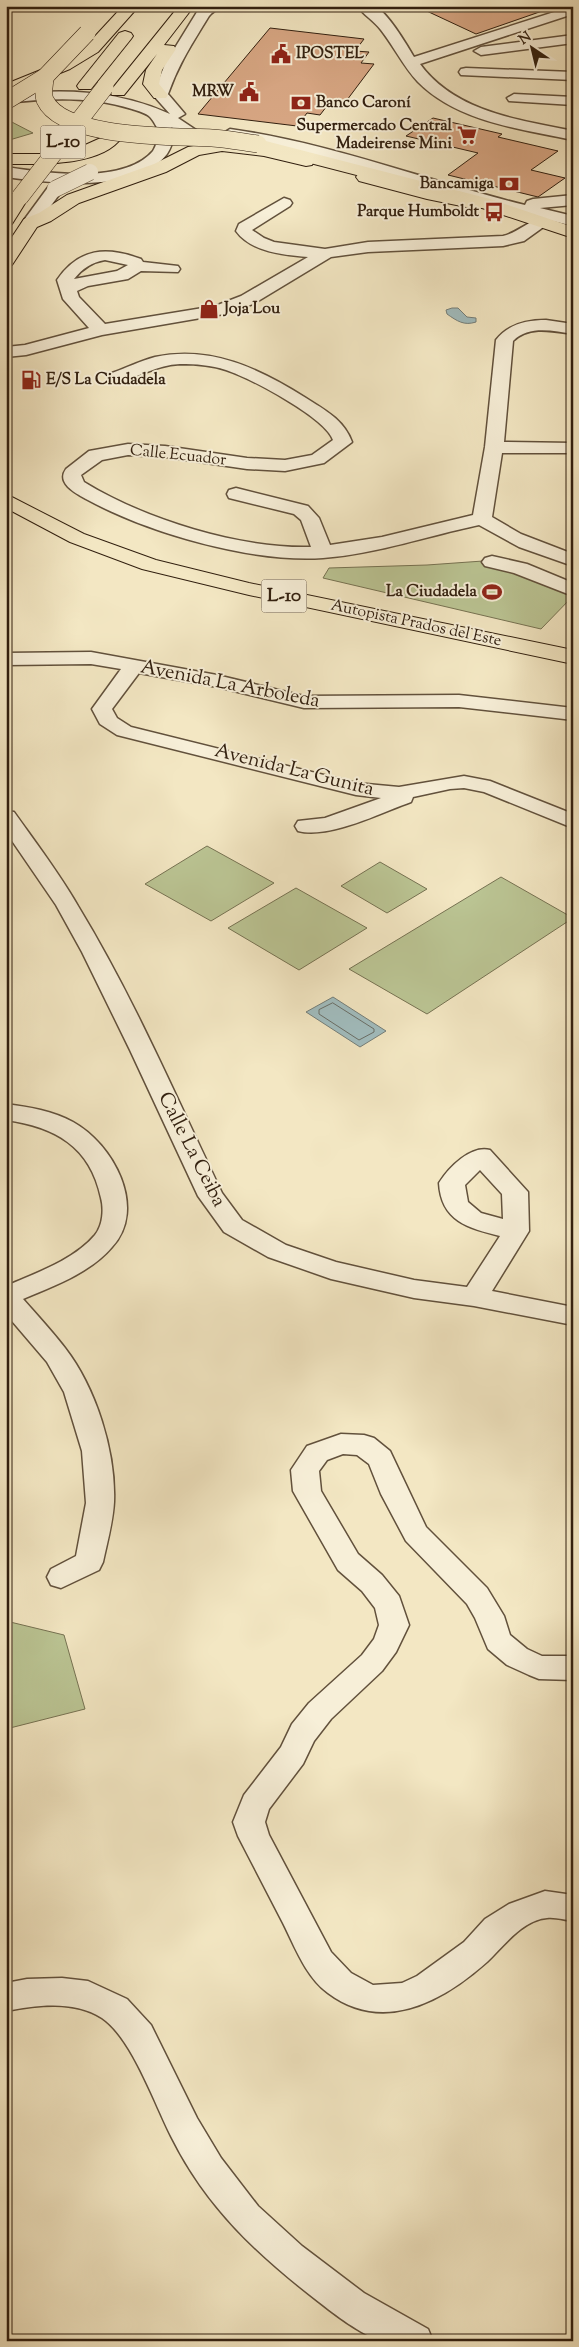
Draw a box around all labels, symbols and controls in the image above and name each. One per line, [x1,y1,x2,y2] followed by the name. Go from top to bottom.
[506,22,556,72] north arrow
[515,28,536,50] text: N
[270,43,292,65] public building icon: IPOSTEL
[296,43,364,66] place label: IPOSTEL
[192,81,234,104] place label: MRW
[238,81,260,103] public building icon: MRW
[290,92,312,114] bank icon: Banco Caroní
[316,92,411,115] place label: Banco Caroní
[296,115,453,156] place label: Supermercado Central Madeirense Mini
[456,124,478,146] supermarket icon: Supermercado Central Madeirense Mini
[40,125,86,158] road number: L-10
[420,173,495,196] place label: Bancamiga
[498,173,520,195] bank icon: Bancamiga
[357,201,480,224] place label: Parque Humboldt
[483,201,505,223] bus stop icon: Parque Humboldt
[198,298,220,320] shop icon: Joja Lou
[222,298,281,321] place label: Joja Lou
[20,369,42,391] fuel station icon: E/S La Ciudadela
[46,369,166,392] place label: E/S La Ciudadela
[129,440,227,472] street label: Calle Ecuador
[262,580,306,612] road number: L-10
[386,581,478,604] place label: La Ciudadela
[481,581,503,603] sports icon: La Ciudadela
[329,595,503,653] street label: Autopista Prados del Este
[138,653,322,717] street label: Avenida La Arboleda
[211,737,377,805] street label: Avenida La Gunita
[150,1087,232,1213] street label: Calle La Ceiba

